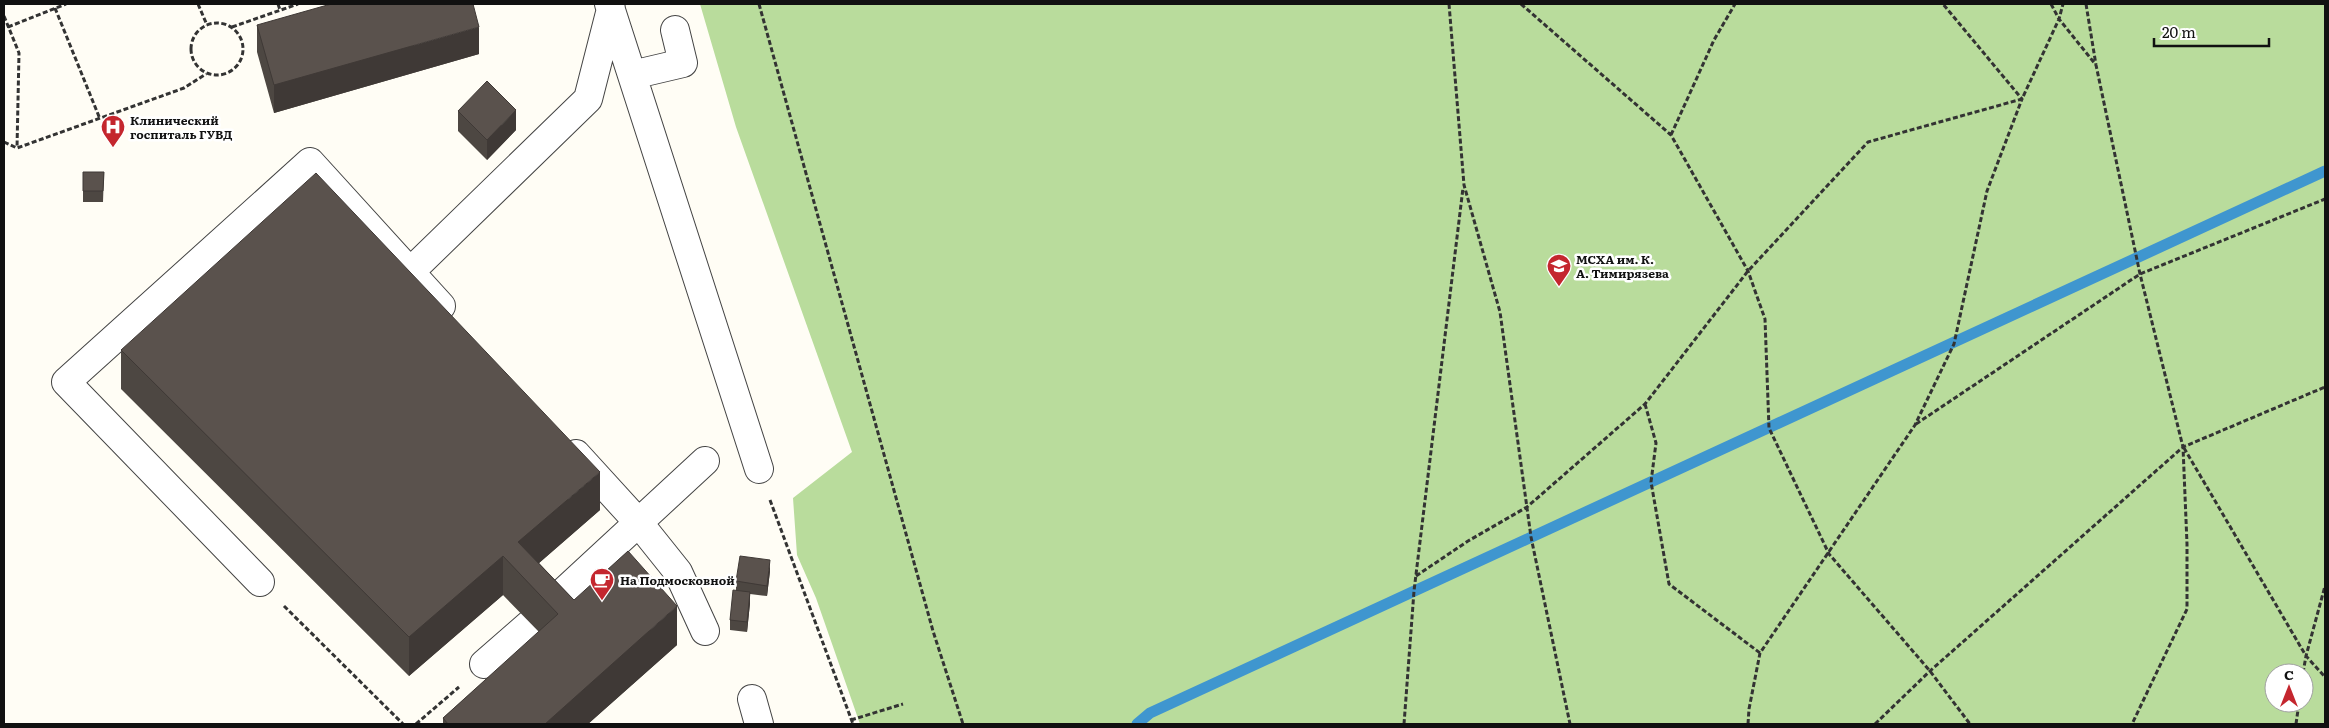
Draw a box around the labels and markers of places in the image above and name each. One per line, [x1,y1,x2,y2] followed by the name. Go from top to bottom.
[130,111,233,143] place label: Клинический госпиталь ГУВД
[100,114,126,148] hospital icon: Клинический госпиталь ГУВД
[1576,250,1669,282] place label: МСХА им. К. А. Тимирязева
[1546,253,1572,287] school or university icon: МСХА им. К. А. Тимирязева
[589,567,615,601] cafe icon: На Подмосковной
[620,571,735,589] place label: На Подмосковной

